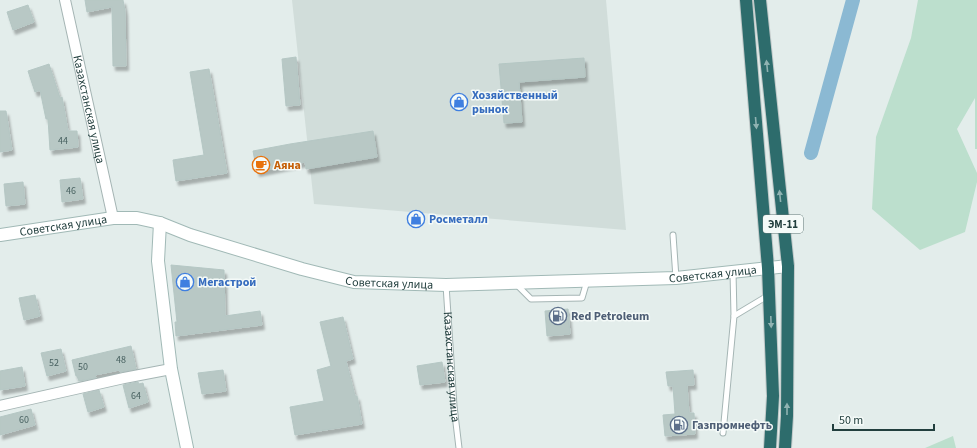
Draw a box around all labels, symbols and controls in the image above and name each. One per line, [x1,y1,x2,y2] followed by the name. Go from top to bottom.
[68,54,109,165] street label: Казахстанская улица
[763,60,770,72] one-way arrow
[472,87,558,118] place label: Хозяйственный рынок
[449,92,469,112] shop icon: Хозяйственный рынок
[753,117,759,129] one-way arrow
[58,134,68,148] house number: 44
[251,155,271,175] cafe icon: Аяна
[273,157,301,174] place label: Аяна
[66,184,76,198] house number: 46
[777,189,784,202] one-way arrow
[406,209,426,229] shop icon: Росметалл
[19,211,108,241] street label: Советская улица
[429,211,488,228] place label: Росметалл
[763,215,803,233] road number: ЭМ-11
[669,261,758,287] street label: Советская улица
[175,272,195,292] shop icon: Мегастрой
[343,272,434,294] street label: Советская улица
[198,274,256,291] place label: Мегастрой
[548,306,568,326] fuel station icon: Red Petroleum
[571,308,649,325] place label: Red Petroleum
[439,311,464,423] street label: Казахстанская улица
[767,316,774,328] one-way arrow
[116,353,126,367] house number: 48
[49,356,59,370] house number: 52
[78,360,88,374] house number: 50
[131,389,141,403] house number: 64
[784,402,790,415] one-way arrow
[833,406,934,432] scale bar
[839,412,863,429] text: 50 m
[19,413,29,427] house number: 60
[669,415,689,435] fuel station icon: Газпромнефть
[692,417,772,434] place label: Газпромнефть

